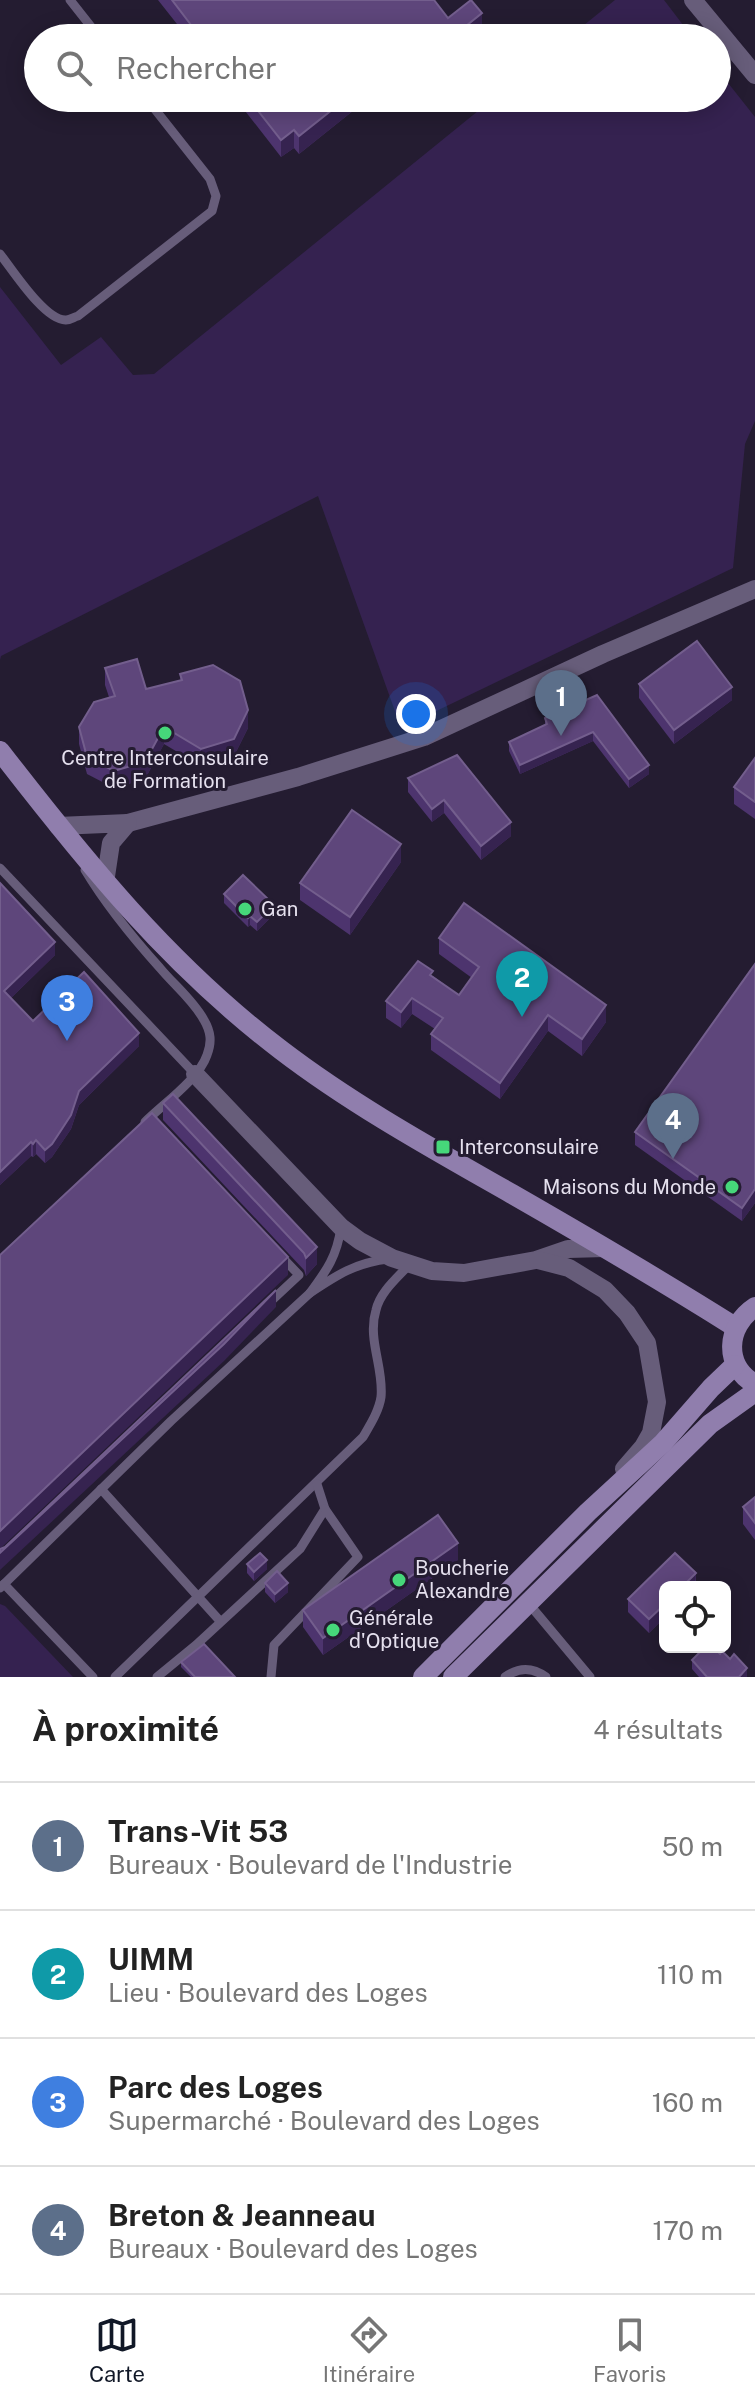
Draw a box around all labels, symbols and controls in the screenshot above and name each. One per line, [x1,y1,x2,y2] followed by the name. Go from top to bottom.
[24,24,731,112] search box
[52,46,96,90] icon: search
[116,50,277,86] text: Rechercher
[535,670,587,736] pin: 1
[396,694,436,734] your location
[156,724,174,742] marker: Centre Interconsulaire de Formation
[61,746,269,793] place label: Centre Interconsulaire de Formation
[261,897,298,921] place label: Gan
[236,900,254,918] marker: Gan
[496,951,548,1017] pin: 2
[41,975,93,1041] pin: 3
[647,1093,699,1159] pin: 4
[459,1135,599,1159] place label: Interconsulaire
[434,1138,452,1156] marker: Interconsulaire
[543,1175,716,1199] place label: Maisons du Monde
[723,1178,741,1196] marker: Maisons du Monde
[415,1556,510,1603] place label: Boucherie Alexandre
[390,1571,408,1589] marker: Boucherie Alexandre
[659,1581,731,1653] map controls
[659,1581,731,1653] button: locate
[349,1606,439,1653] place label: Générale d'Optique
[324,1621,342,1639] marker: Générale d'Optique
[32,1709,219,1749] text: À proximité
[593,1714,723,1745] text: 4 résultats
[108,1813,288,1849] text: Trans-Vit 53
[52,1831,64,1862] text: 1
[662,1831,723,1862] text: 50 m
[108,1849,512,1880] text: Bureaux · Boulevard de l'Industrie
[108,1941,194,1977] text: UIMM
[50,1959,66,1990] text: 2
[657,1959,723,1990] text: 110 m
[108,1977,428,2008] text: Lieu · Boulevard des Loges
[108,2069,323,2105] text: Parc des Loges
[49,2087,67,2118] text: 3
[652,2087,723,2118] text: 160 m
[108,2105,540,2136] text: Supermarché · Boulevard des Loges
[108,2197,376,2233] text: Breton & Jeanneau
[49,2215,67,2246] text: 4
[653,2215,723,2246] text: 170 m
[108,2233,478,2264] text: Bureaux · Boulevard des Loges
[89,2313,145,2387] tab: Carte
[323,2313,415,2387] tab: Itinéraire
[593,2313,666,2387] tab: Favoris

